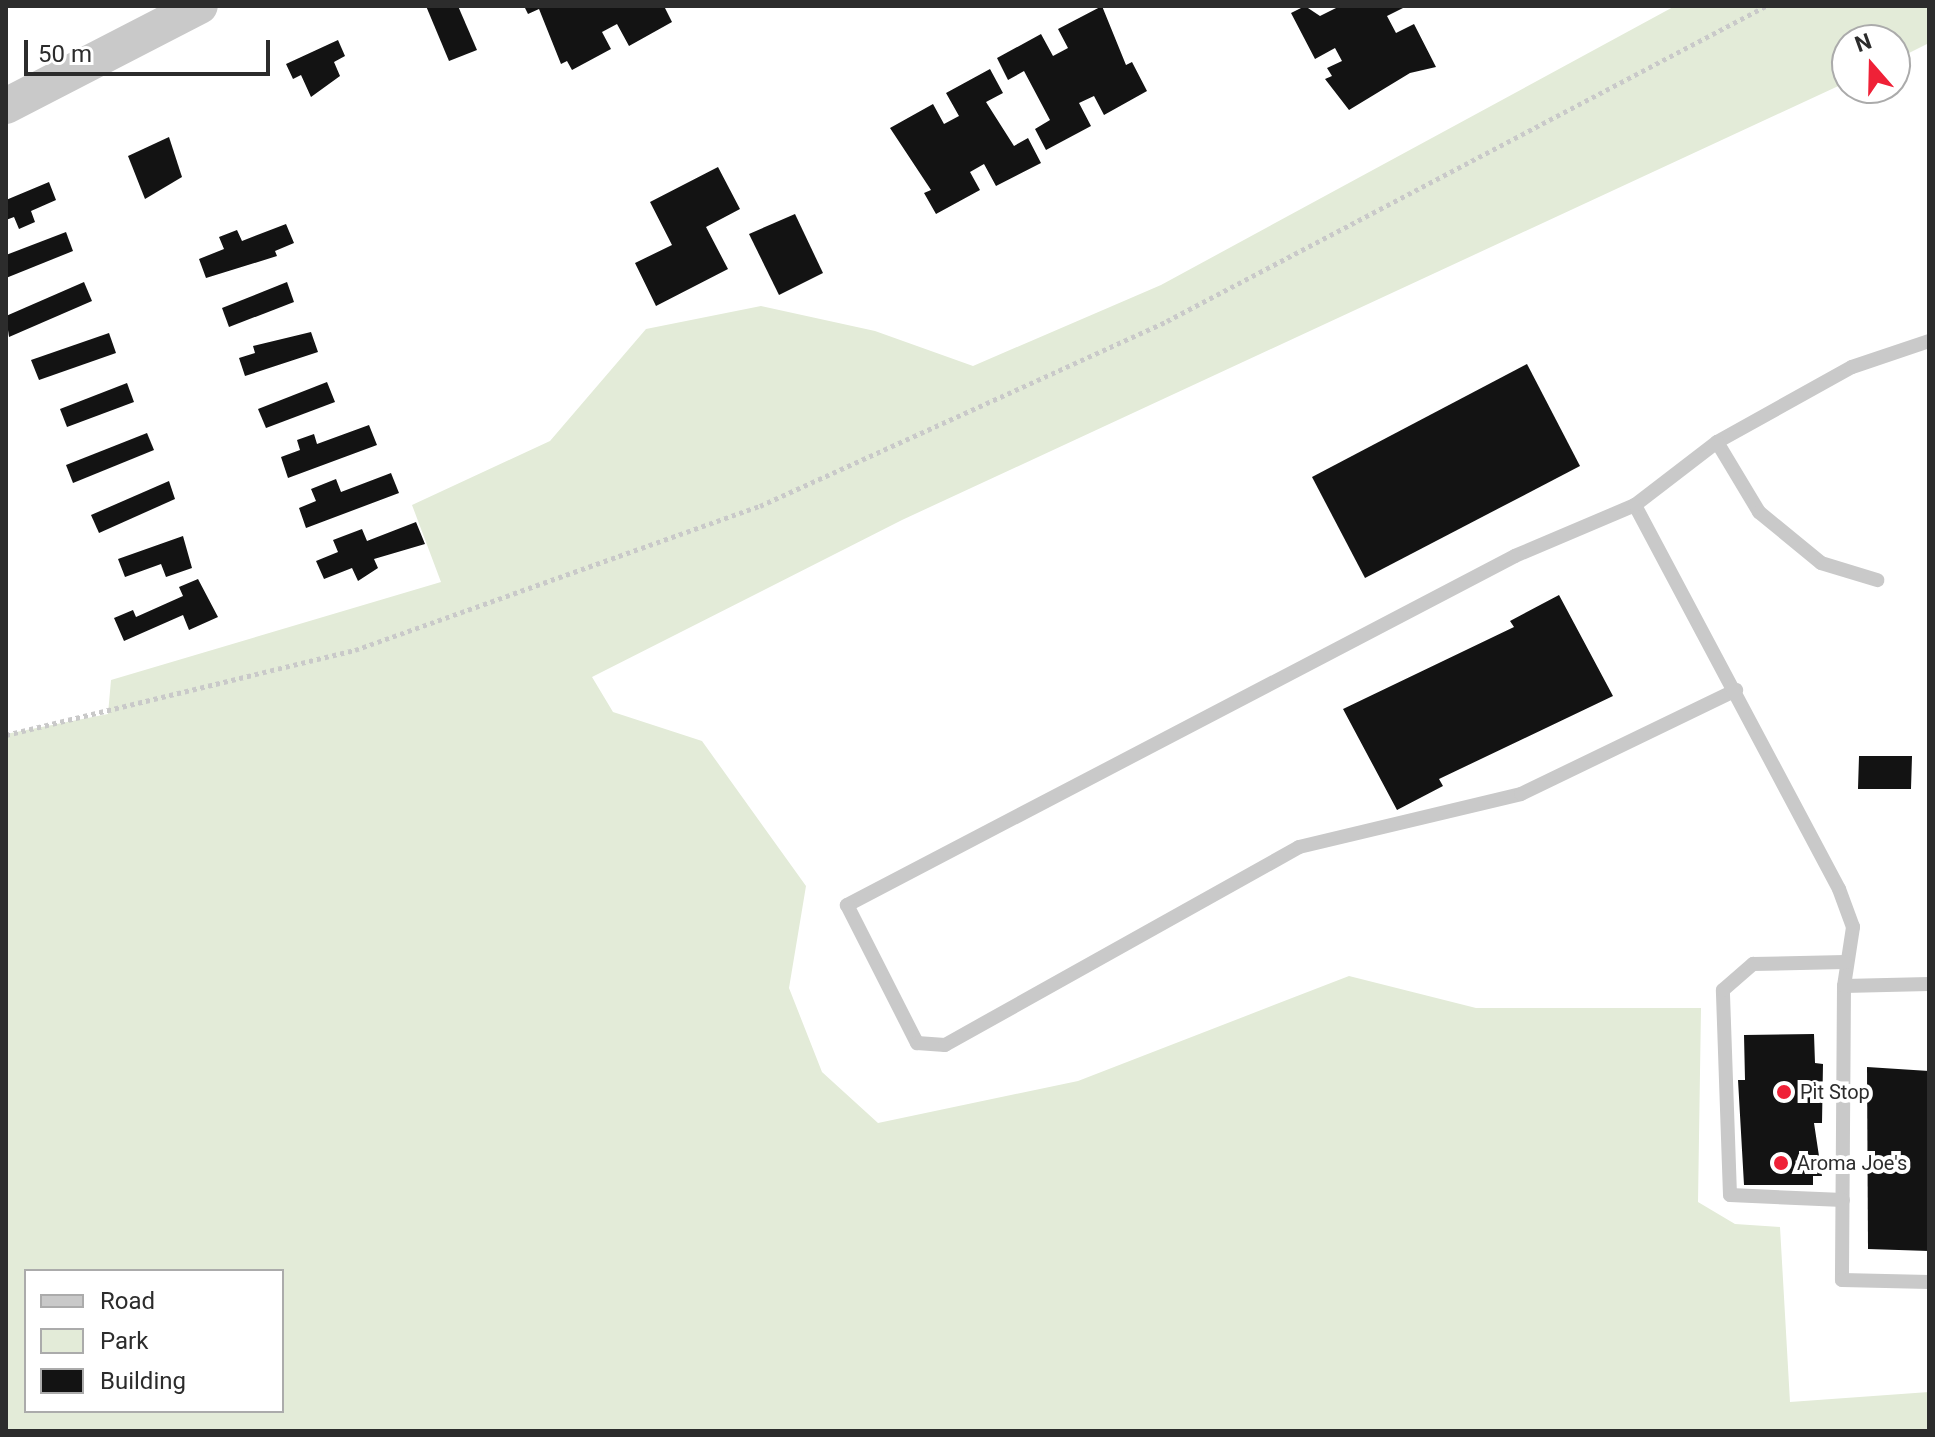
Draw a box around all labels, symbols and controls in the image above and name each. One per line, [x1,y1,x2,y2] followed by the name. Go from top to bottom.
[28,24,274,74] scale bar
[1831,24,1911,104] north arrow
[1852,28,1875,57] text: N
[38,40,92,68] text: 50 m
[1800,1080,1870,1104] place label: Pit Stop
[1775,1083,1793,1101] marker: Pit Stop
[1797,1151,1907,1175] place label: Aroma Joe's
[1772,1154,1790,1172] marker: Aroma Joe's
[24,1269,284,1413] legend
[100,1287,155,1315] text: Road
[100,1327,148,1355] text: Park
[100,1367,186,1395] text: Building

